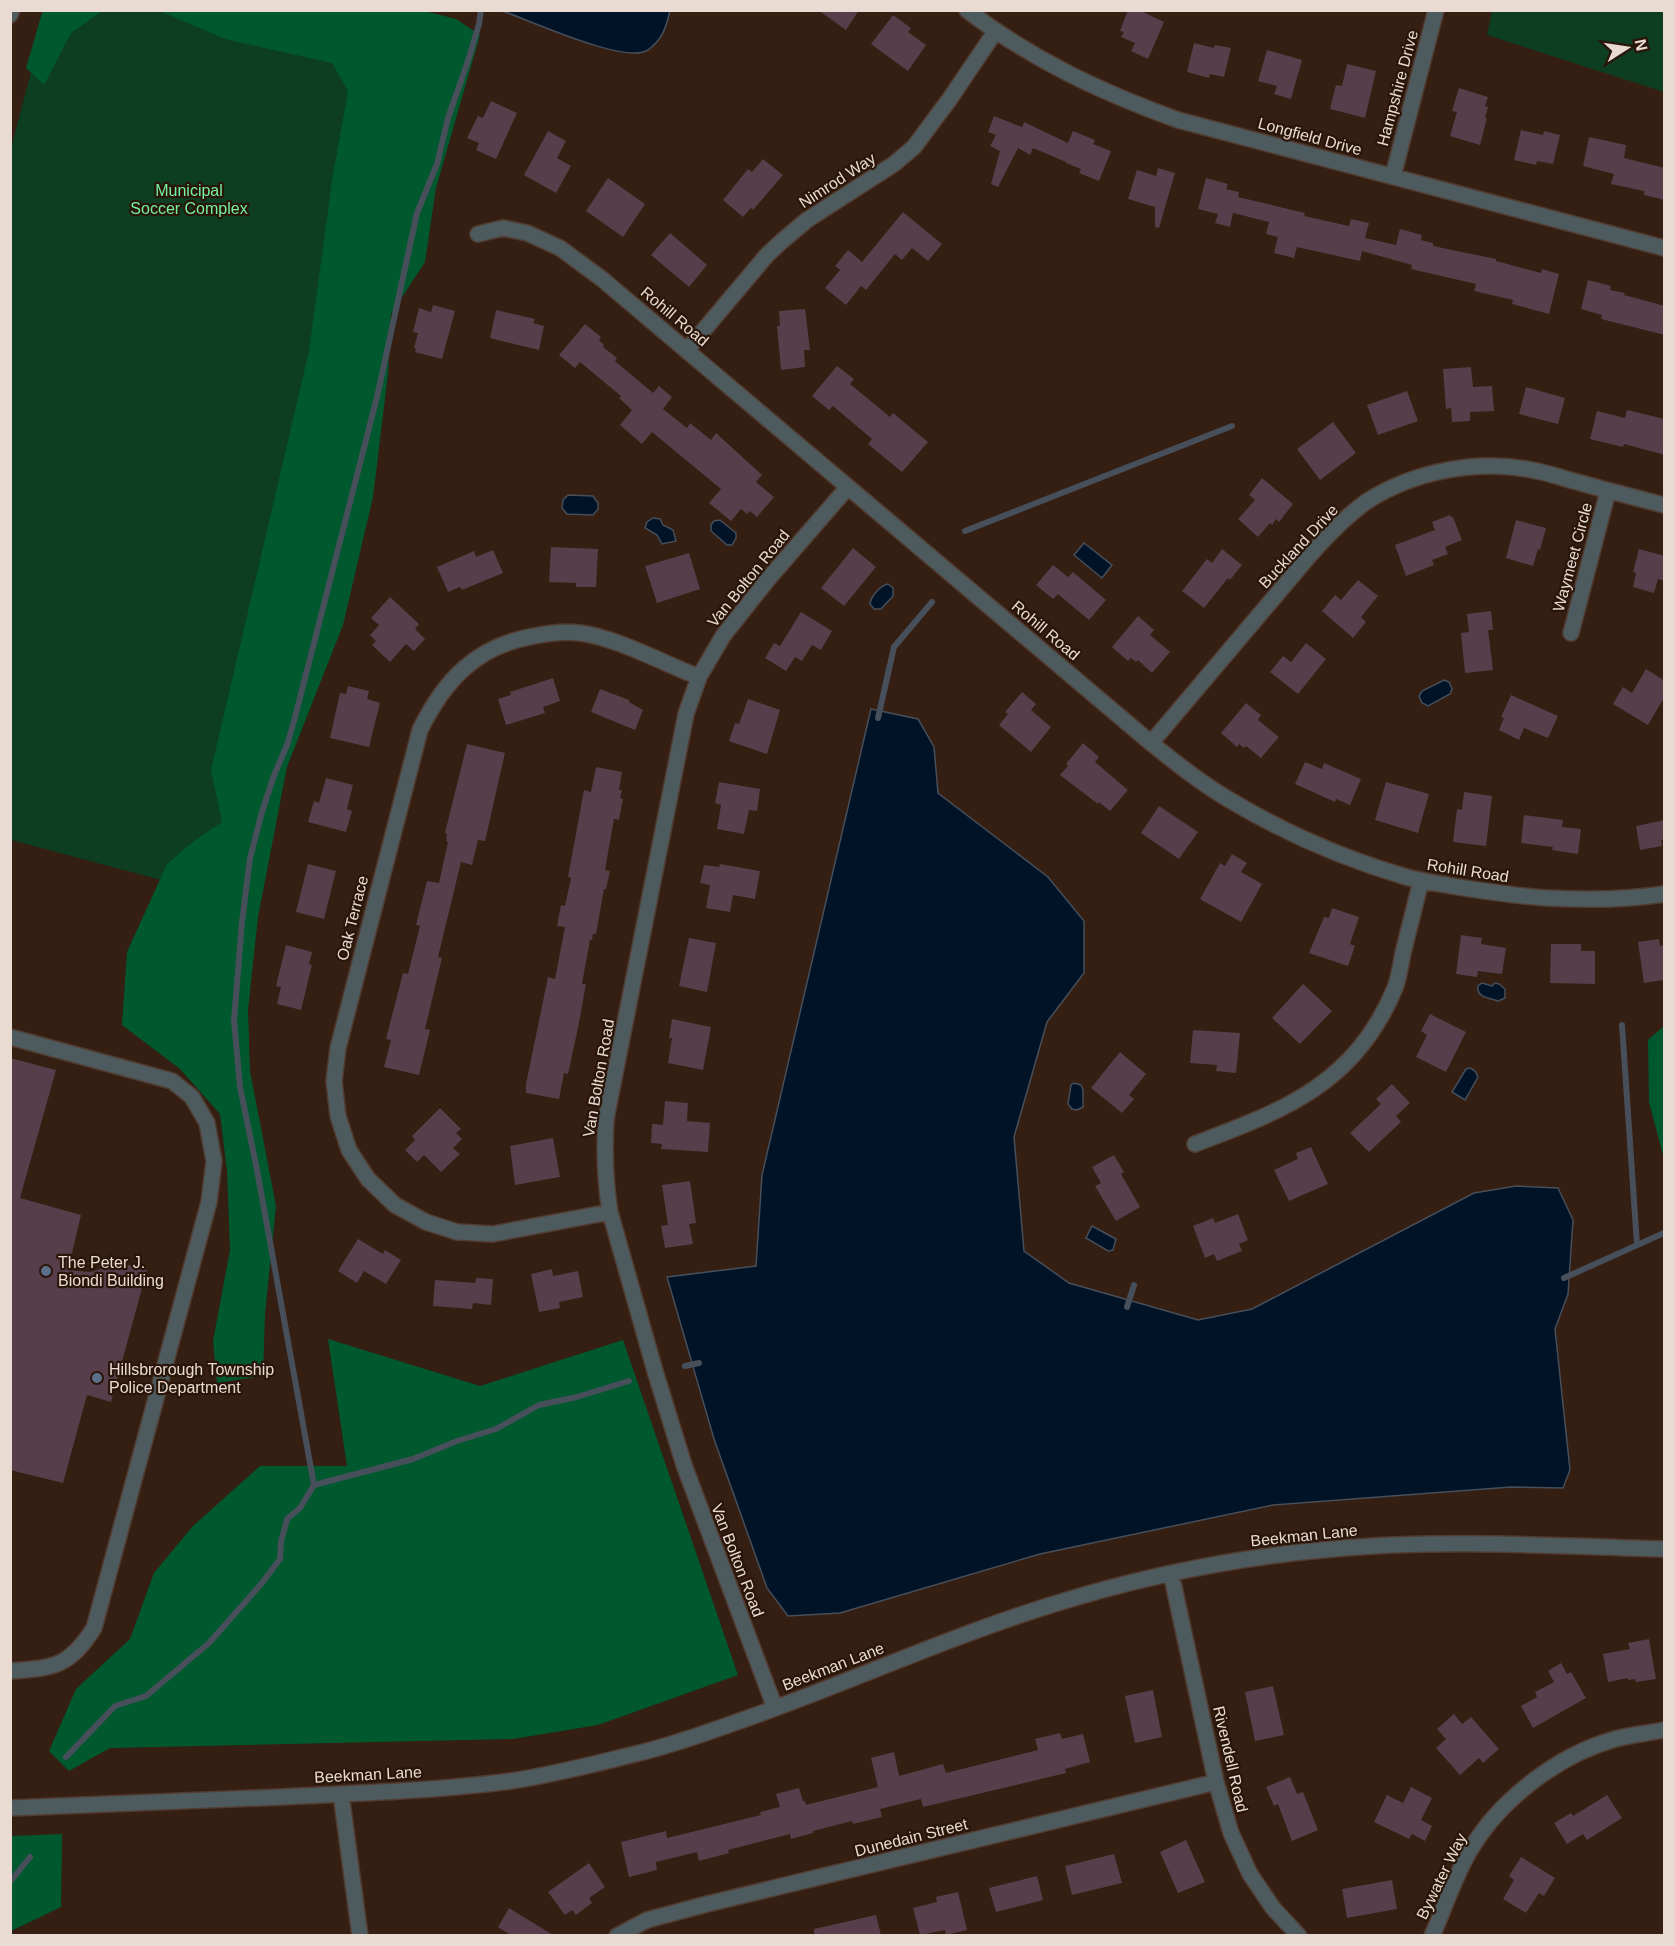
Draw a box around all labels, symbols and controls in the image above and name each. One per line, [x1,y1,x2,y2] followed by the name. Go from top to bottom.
[1597,18,1657,78] north arrow
[1374,28,1421,148] street label: Hampshire Drive
[1632,38,1651,52] text: N
[1256,114,1364,159] street label: Longfield Drive
[796,149,879,211] street label: Nimrod Way
[130,182,248,217] park label: Municipal Soccer Complex
[638,283,712,349] street label: Rohill Road
[1255,501,1341,591] street label: Buckland Drive
[1550,501,1595,614] street label: Waymeet Circle
[704,526,793,630] street label: Van Bolton Road
[1009,597,1083,663] street label: Rohill Road
[1426,856,1510,885] street label: Rohill Road
[334,874,371,962] street label: Oak Terrace
[580,1018,617,1139] street label: Van Bolton Road
[58,1254,164,1289] place label: The Peter J. Biondi Building
[39,1264,53,1278] marker: The Peter J. Biondi Building
[109,1361,274,1396] place label: Hillsbrorough Township Police Department
[90,1371,104,1385] marker: Hillsbrorough Township Police Department
[708,1501,767,1619] street label: Van Bolton Road
[1250,1521,1359,1550] street label: Beekman Lane
[780,1639,887,1694] street label: Beekman Lane
[1210,1704,1251,1814] street label: Rivendell Road
[314,1763,422,1786] street label: Beekman Lane
[853,1815,970,1860] street label: Dunedain Street
[1413,1830,1470,1922] street label: Bywater Way

